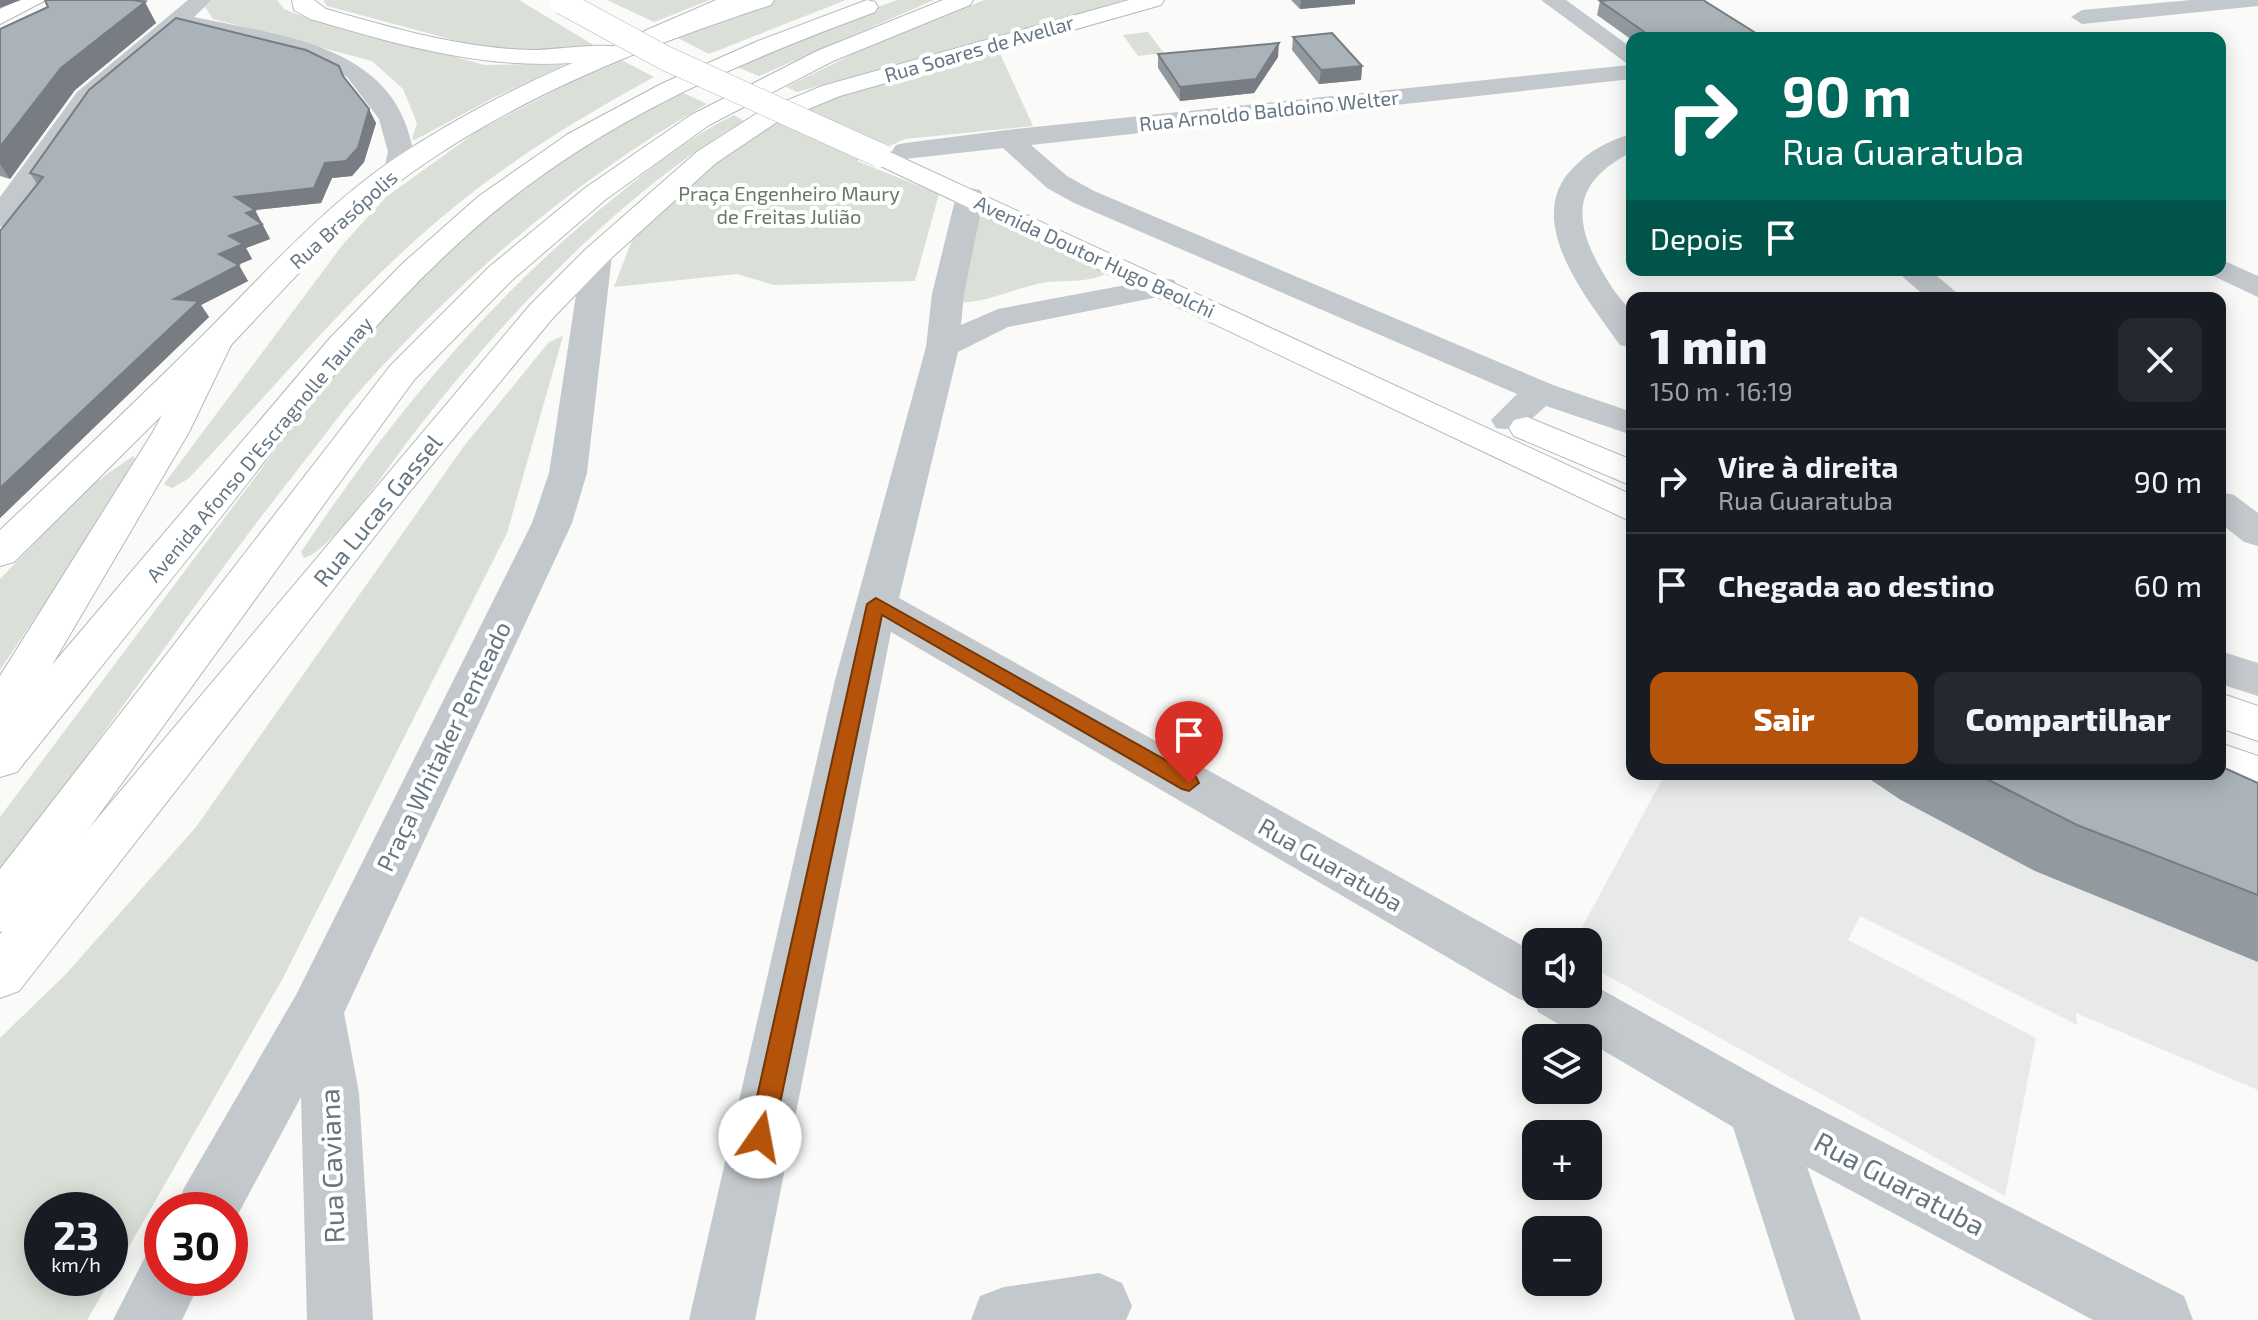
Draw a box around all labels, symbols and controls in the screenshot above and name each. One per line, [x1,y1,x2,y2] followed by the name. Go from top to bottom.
[881,9,1077,87] street label: Rua Soares de Avellar
[1782,61,1912,128] text: 90 m
[1650,64,1754,168] icon: right
[1138,84,1400,136] street label: Rua Arnoldo Baldoino Welter
[1782,129,2024,172] text: Rua Guaratuba
[284,165,402,273] street label: Rua Brasópolis
[678,181,900,228] park label: Praça Engenheiro Maury de Freitas Julião
[971,190,1219,322] street label: Avenida Doutor Hugo Beolchi
[1759,216,1803,260] icon: arrive
[1650,220,1743,256] text: Depois
[141,311,377,586] street label: Avenida Afonso D'Escragnolle Taunay
[1650,316,1768,374] text: 1 min
[2118,318,2202,402] button: close
[1650,375,1793,406] text: 150 m · 16:19
[307,428,447,592] street label: Rua Lucas Gassel
[1718,448,1898,484] text: Vire à direita
[1650,459,1694,503] icon: right
[2134,463,2202,499] text: 90 m
[1718,484,1893,515] text: Rua Guaratuba
[1650,563,1694,607] icon: arrive
[1718,567,1995,603] text: Chegada ao destino
[2134,567,2202,603] text: 60 m
[370,616,517,876] street label: Praça Whitaker Penteado
[1650,672,1918,764] button: Sair
[1934,672,2202,764] button: Compartilhar
[1155,701,1223,783] pin
[1167,713,1211,757] icon: arrive
[1254,811,1408,917] street label: Rua Guaratuba
[1522,928,1602,1296] map controls
[1522,928,1602,1008] button: sound
[1522,1024,1602,1104] button: layers
[311,1088,351,1244] street label: Rua Caviana
[718,1095,802,1179] position arrow
[1522,1120,1602,1200] button: +
[1809,1124,1991,1242] street label: Rua Guaratuba
[144,1192,248,1296] speed limit sign: 30
[53,1210,99,1258] text: 23
[1522,1216,1602,1296] button: −
[51,1252,101,1276] text: km/h

